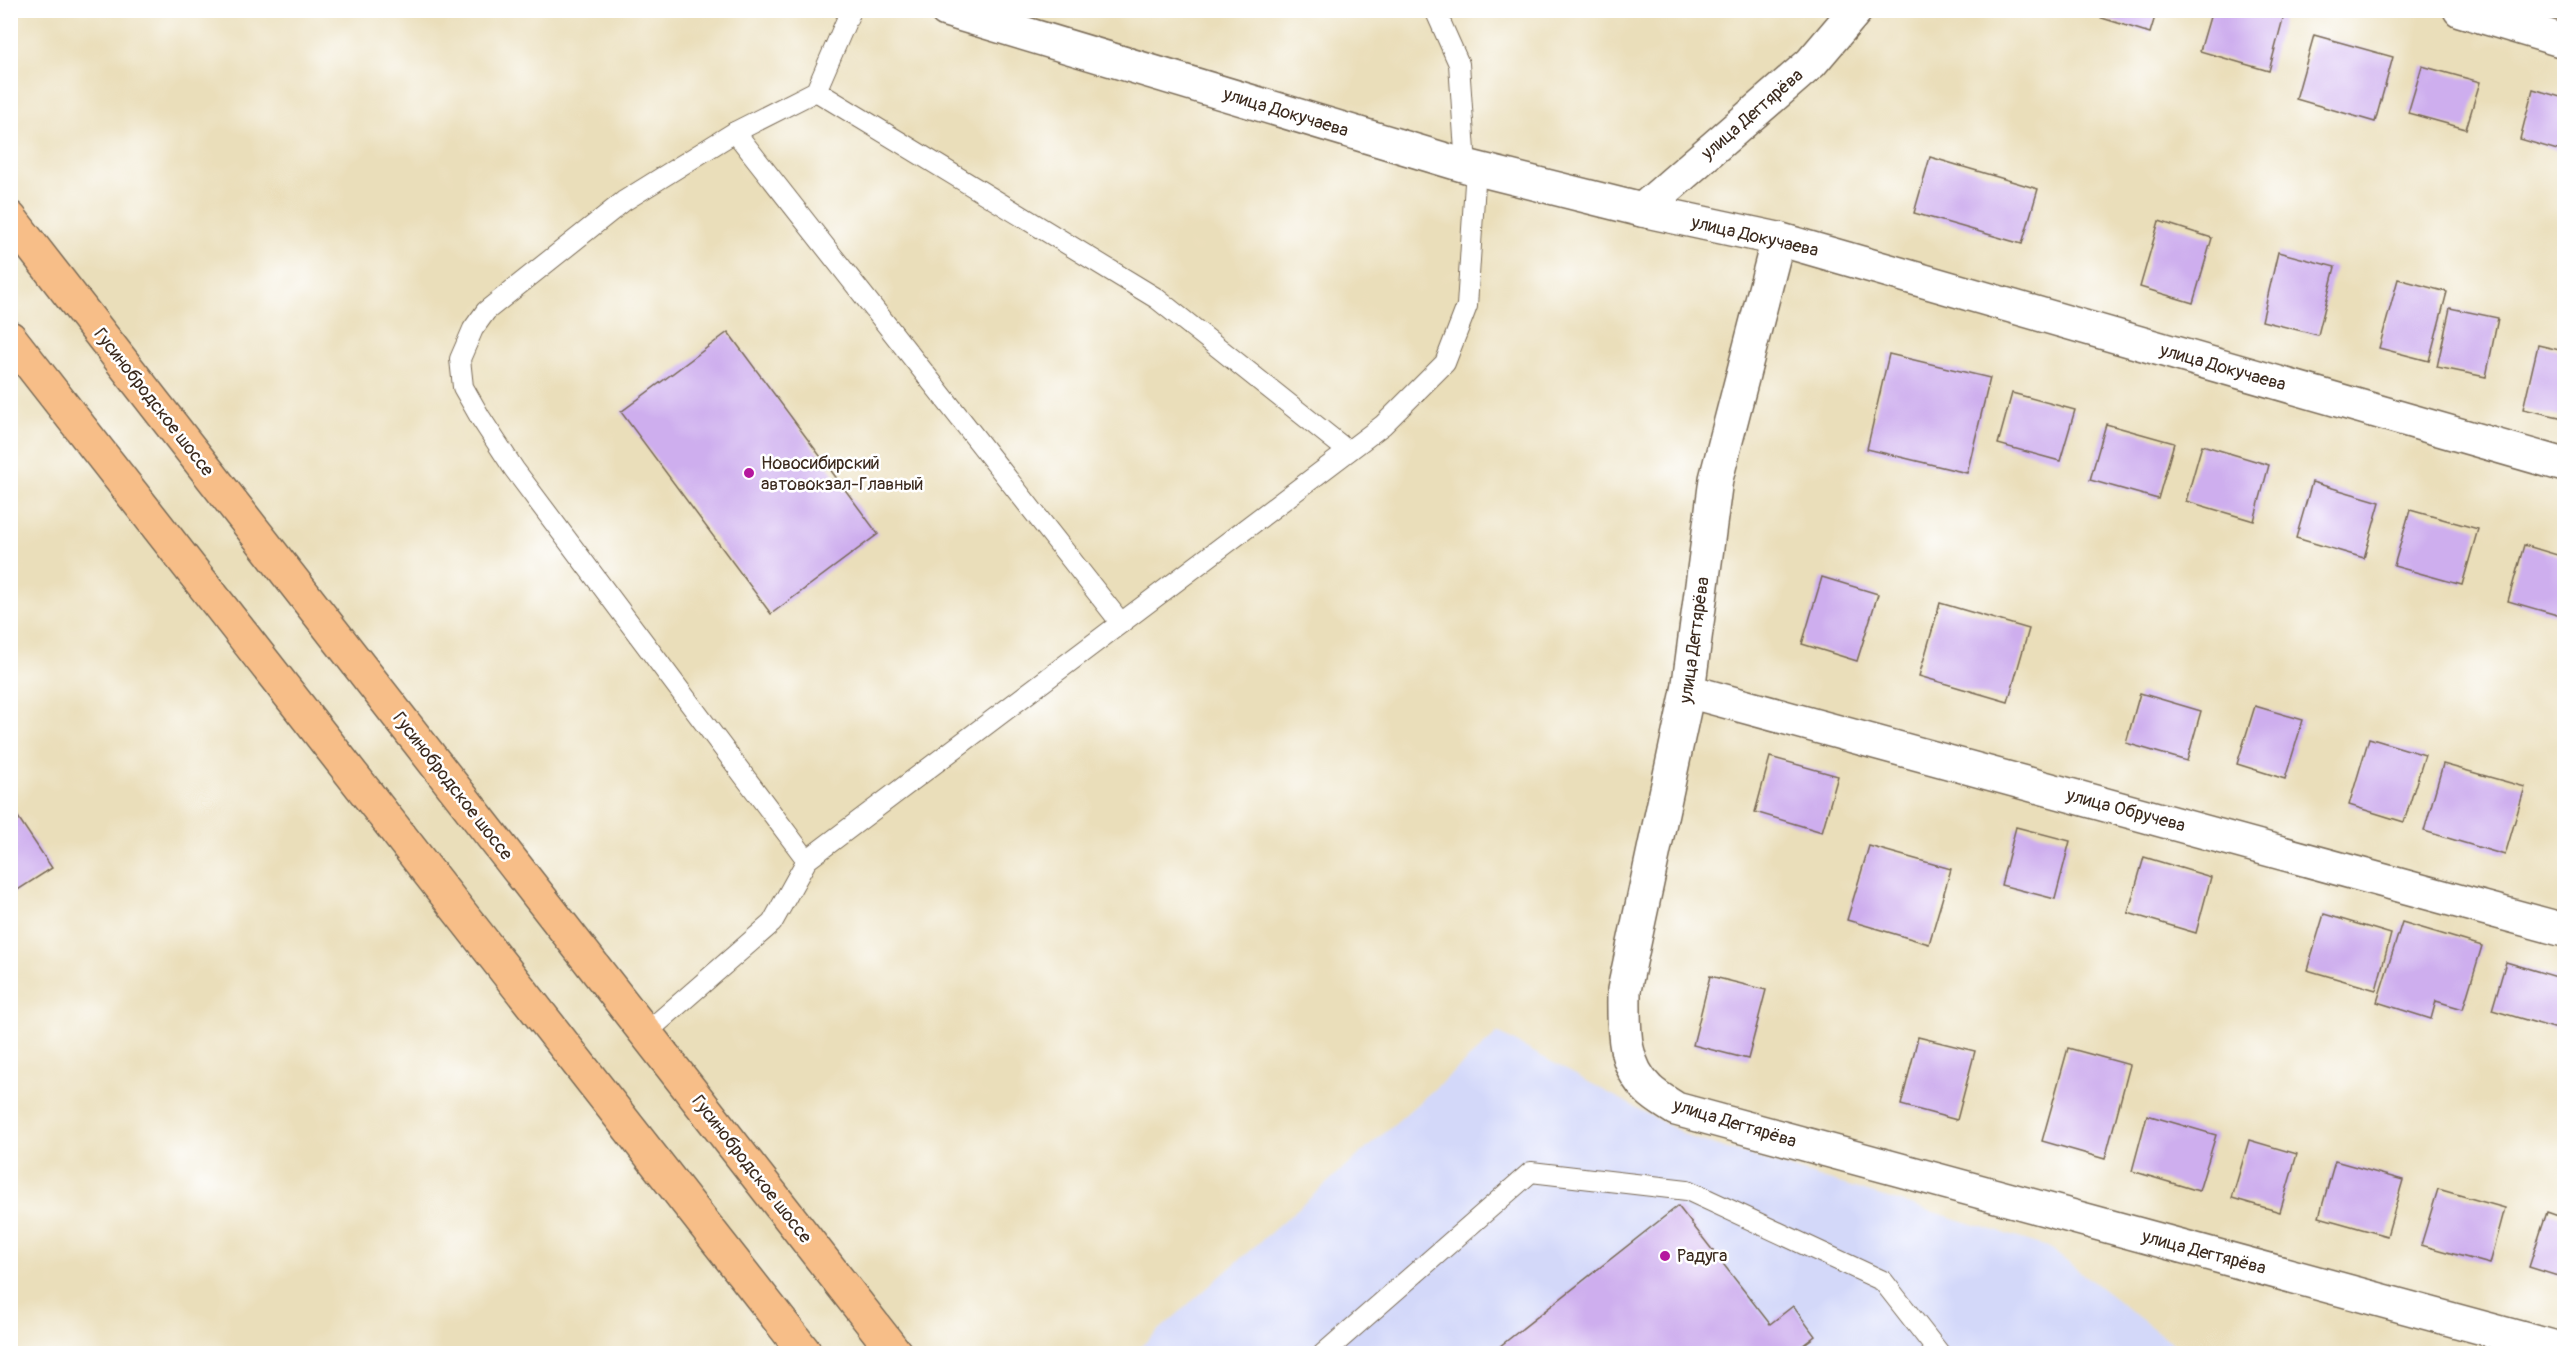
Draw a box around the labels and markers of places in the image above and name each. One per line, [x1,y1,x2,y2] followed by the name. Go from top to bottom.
[761,452,923,496] place label: Новосибирский автовокзал-Главный
[742,466,756,480] marker: Новосибирский автовокзал-Главный
[1677,1245,1727,1268] place label: Радуга
[1658,1249,1672,1263] marker: Радуга

